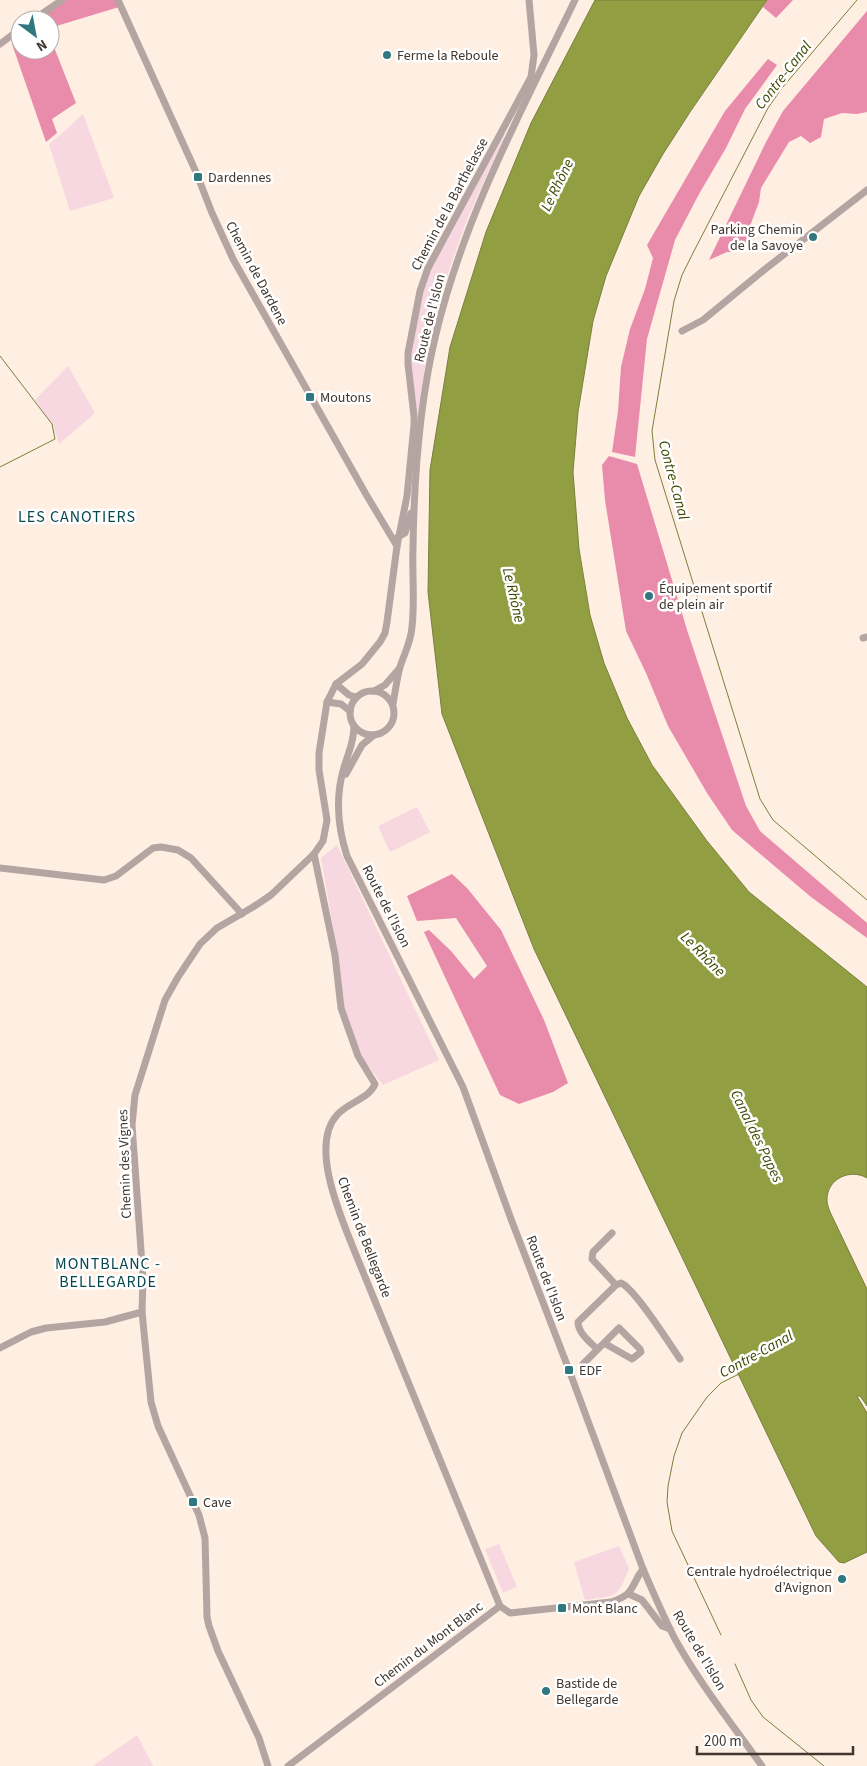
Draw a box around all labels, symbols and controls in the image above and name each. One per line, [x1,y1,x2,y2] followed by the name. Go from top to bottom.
[10,10,60,60] north arrow
[32,34,51,56] text: N
[750,37,817,114] water label: Contre-Canal
[397,46,499,66] place label: Ferme la Reboule
[381,49,393,61] marker: Ferme la Reboule
[406,135,493,274] street label: Chemin de la Barthelasse
[536,155,579,215] water label: Le Rhône
[208,168,271,188] place label: Dardennes
[192,171,204,183] marker: Dardennes
[220,218,292,329] street label: Chemin de Dardene
[711,220,803,256] place label: Parking Chemin de la Savoye
[807,231,819,243] marker: Parking Chemin de la Savoye
[409,272,451,364] street label: Route de l'Islon
[320,388,371,408] place label: Moutons
[304,391,316,403] marker: Moutons
[653,438,694,522] water label: Contre-Canal
[18,506,136,528] district label: LES CANOTIERS
[497,566,530,625] water label: Le Rhône
[659,579,773,615] place label: Équipement sportif de plein air
[643,590,655,602] marker: Équipement sportif de plein air
[357,862,416,951] street label: Route de l'Islon
[675,927,730,982] water label: Le Rhône
[725,1086,788,1186] water label: Canal des Papes
[113,1109,137,1219] street label: Chemin des Vignes
[332,1174,396,1301] street label: Chemin de Bellegarde
[521,1233,572,1324] street label: Route de l'Islon
[55,1253,161,1293] district label: MONTBLANC - BELLEGARDE
[716,1325,797,1383] water label: Contre-Canal
[579,1361,602,1381] place label: EDF
[563,1364,575,1376] marker: EDF
[203,1493,232,1513] place label: Cave
[187,1496,199,1508] marker: Cave
[687,1562,832,1598] place label: Centrale hydroélectrique d’Avignon
[836,1573,848,1585] marker: Centrale hydroélectrique d’Avignon
[370,1597,488,1693] street label: Chemin du Mont Blanc
[572,1599,638,1619] place label: Mont Blanc
[556,1602,568,1614] marker: Mont Blanc
[667,1607,731,1694] street label: Route de l'Islon
[556,1674,618,1710] place label: Bastide de Bellegarde
[540,1685,552,1697] marker: Bastide de Bellegarde
[697,1724,853,1756] scale bar
[704,1731,742,1752] text: 200 m

